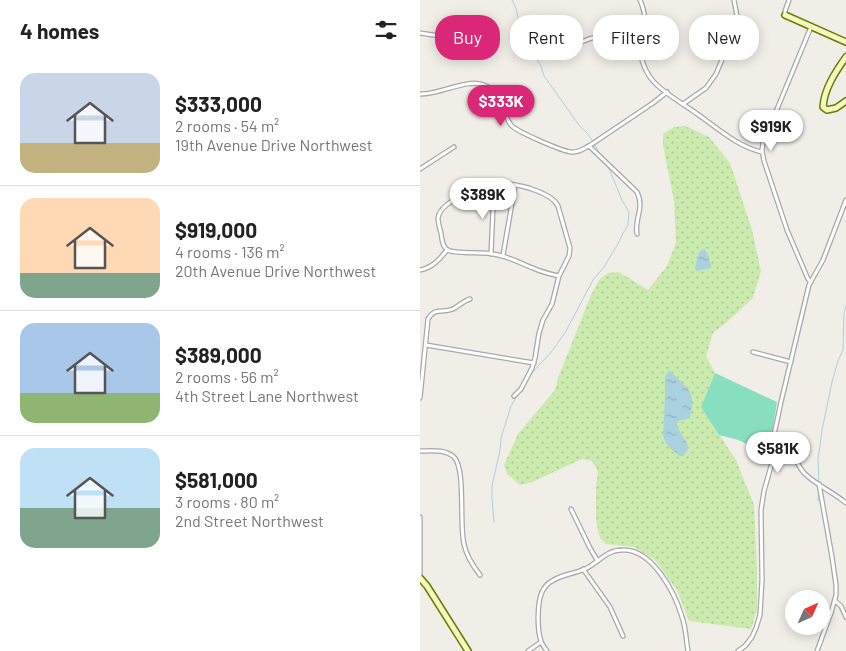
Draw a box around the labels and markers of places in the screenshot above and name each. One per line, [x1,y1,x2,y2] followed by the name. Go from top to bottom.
[466,84,536,127] pin: $333K
[736,110,806,152] pin: $919K
[448,178,518,220] pin: $389K
[743,432,813,474] pin: $581K

